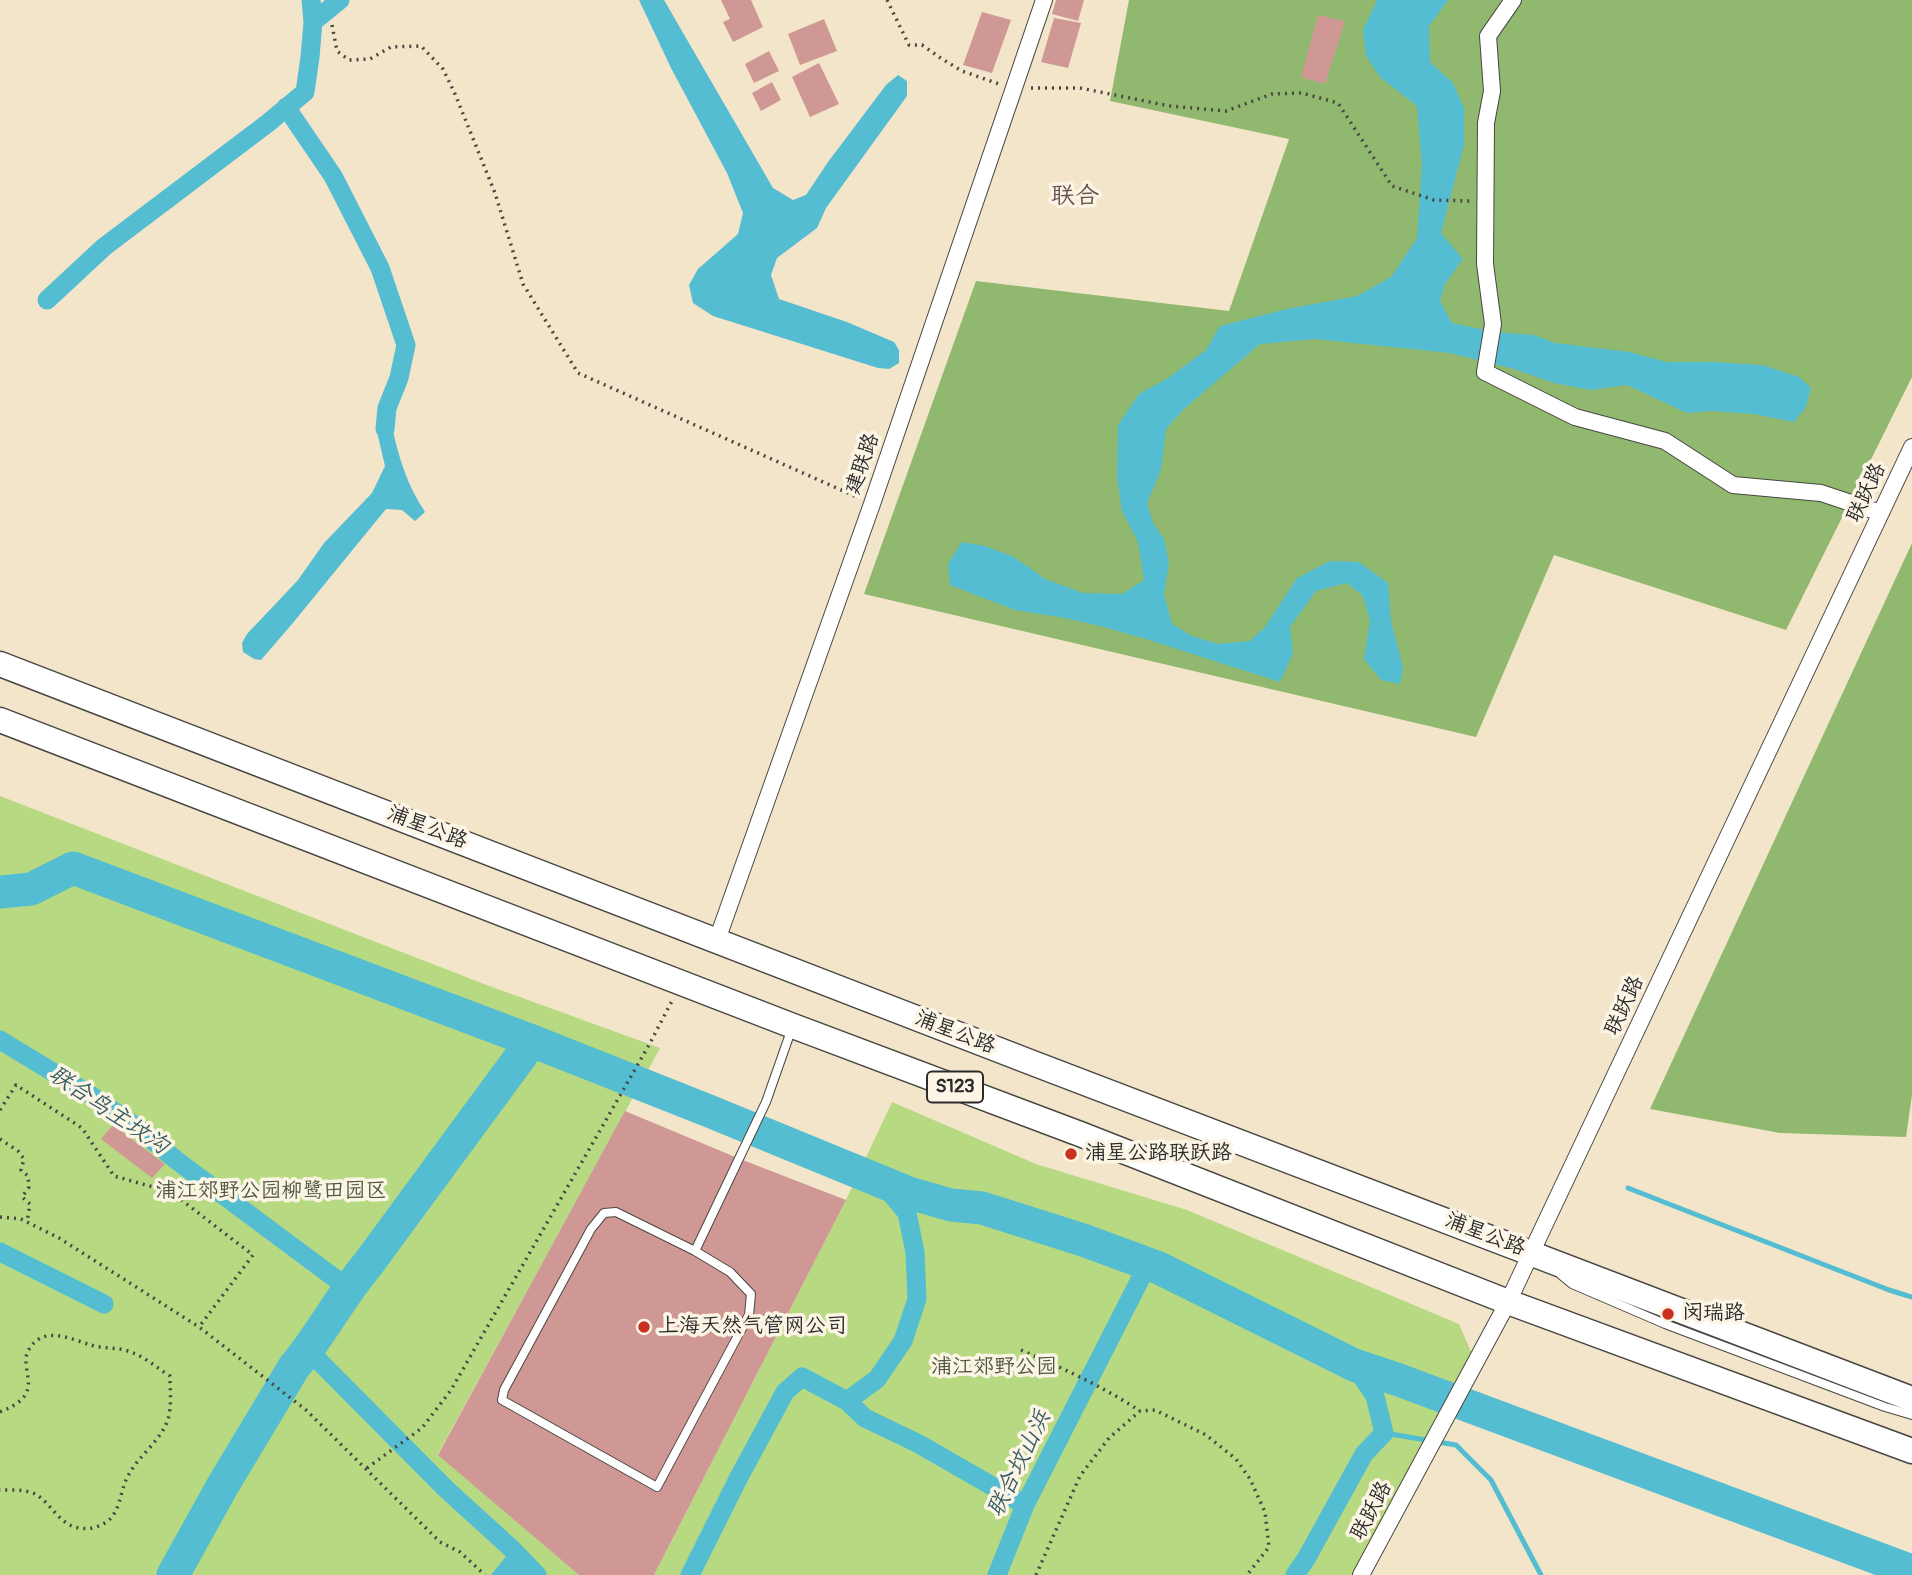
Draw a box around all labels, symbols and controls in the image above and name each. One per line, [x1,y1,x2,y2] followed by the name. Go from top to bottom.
[1051,183,1099,211] district label: 联合
[841,430,885,498] street label: 建联路
[1842,459,1892,527] street label: 联跃路
[383,801,471,855] street label: 浦星公路
[1600,972,1650,1040] street label: 联跃路
[911,1006,999,1060] street label: 浦星公路
[43,1061,173,1161] water label: 联合鸟主坟沟
[927,1072,983,1102] road number: S123
[1085,1141,1232,1167] place label: 浦星公路联跃路
[1063,1146,1079,1162] marker: 浦星公路联跃路
[156,1179,386,1205] park label: 浦江郊野公园柳鹭田园区
[1441,1208,1529,1262] street label: 浦星公路
[1682,1301,1745,1327] place label: 闵瑞路
[1660,1306,1676,1322] marker: 闵瑞路
[658,1314,847,1340] place label: 上海天然气管网公司
[636,1319,652,1335] marker: 上海天然气管网公司
[931,1355,1057,1381] park label: 浦江郊野公园
[982,1406,1058,1522] water label: 联合坟山浜
[1346,1477,1398,1545] street label: 联跃路

